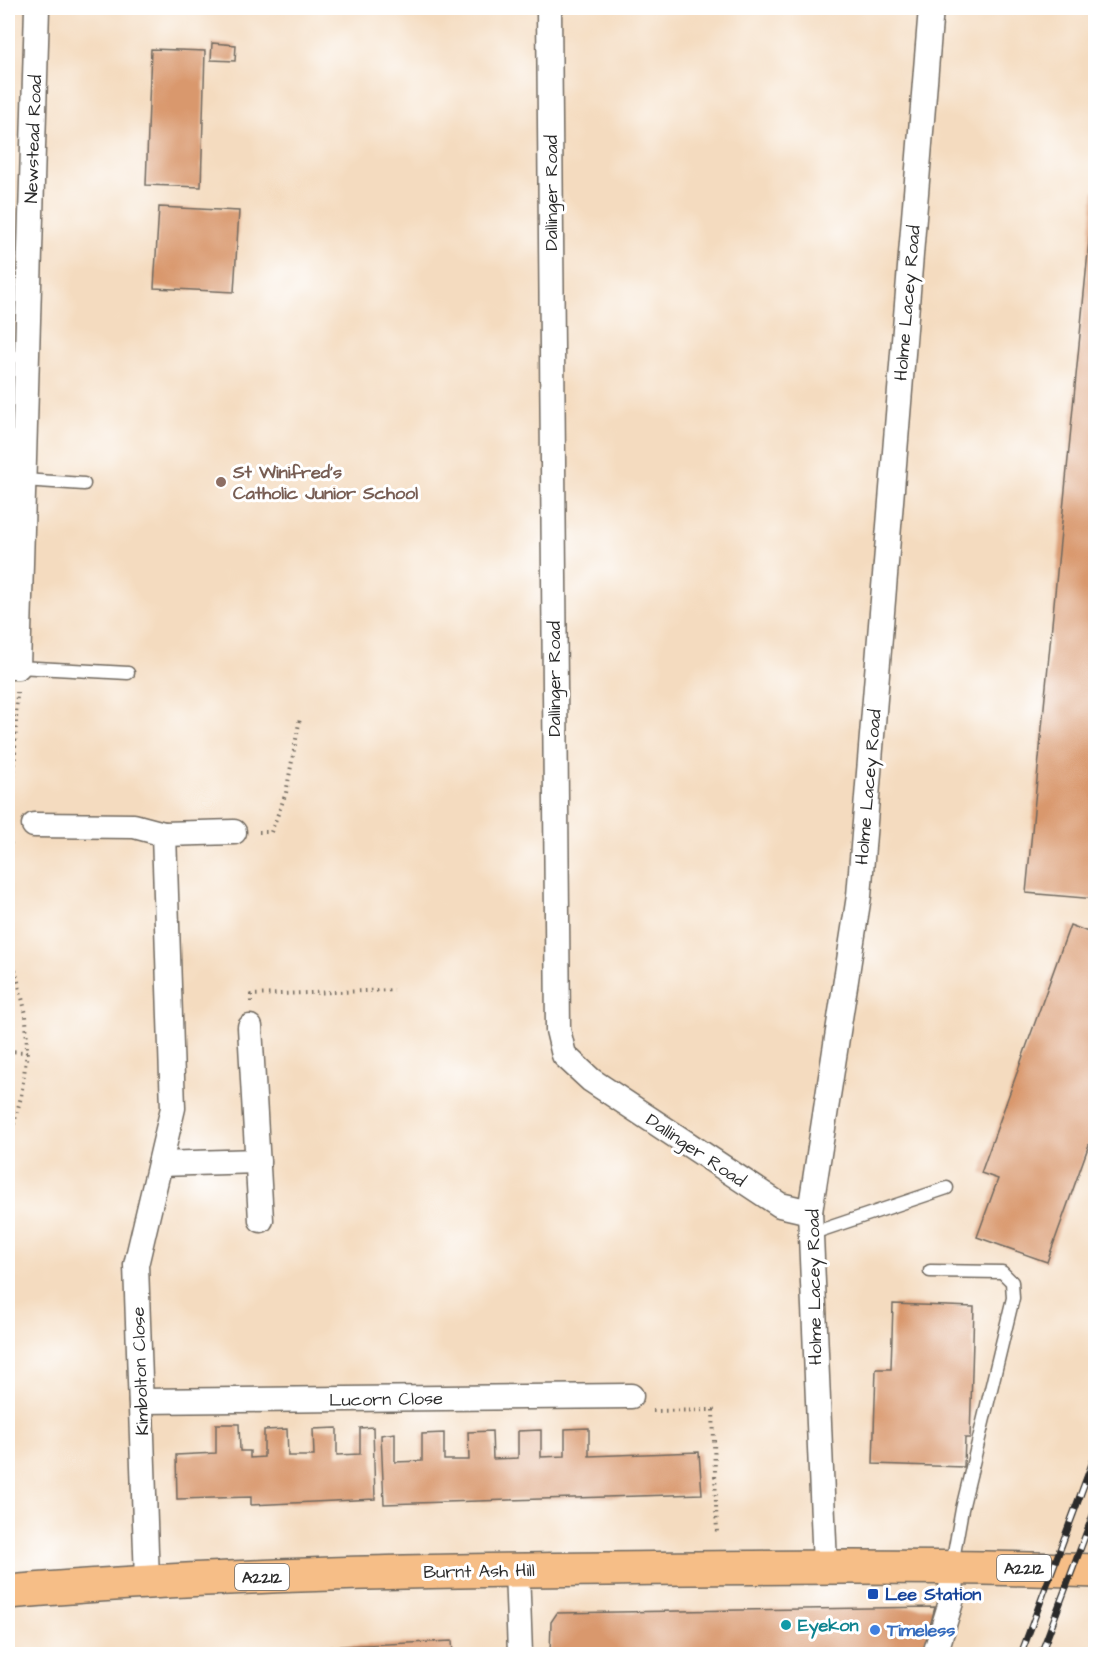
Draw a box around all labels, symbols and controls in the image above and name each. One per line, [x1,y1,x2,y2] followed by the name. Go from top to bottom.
[19,74,48,204] street label: Newstead Road
[539,135,565,251] street label: Dallinger Road
[888,224,928,382] street label: Holme Lacey Road
[232,460,418,506] place label: St Winifred's Catholic Junior School
[214,475,228,489] marker: St Winifred's Catholic Junior School
[542,621,568,737] street label: Dallinger Road
[849,708,889,866] street label: Holme Lacey Road
[640,1108,751,1194] street label: Dallinger Road
[801,1209,829,1365] street label: Holme Lacey Road
[126,1306,155,1436] street label: Kimbolton Close
[329,1386,443,1413] street label: Lucorn Close
[997,1555,1051,1581] road number: A2212
[423,1558,535,1585] street label: Burnt Ash Hill
[235,1564,289,1590] road number: A2212
[885,1582,981,1607] place label: Lee Station
[866,1587,880,1601] marker: Lee Station
[798,1613,858,1639] place label: Eyekon
[779,1618,793,1632] marker: Eyekon
[886,1618,955,1643] place label: Timeless
[868,1623,882,1637] marker: Timeless

